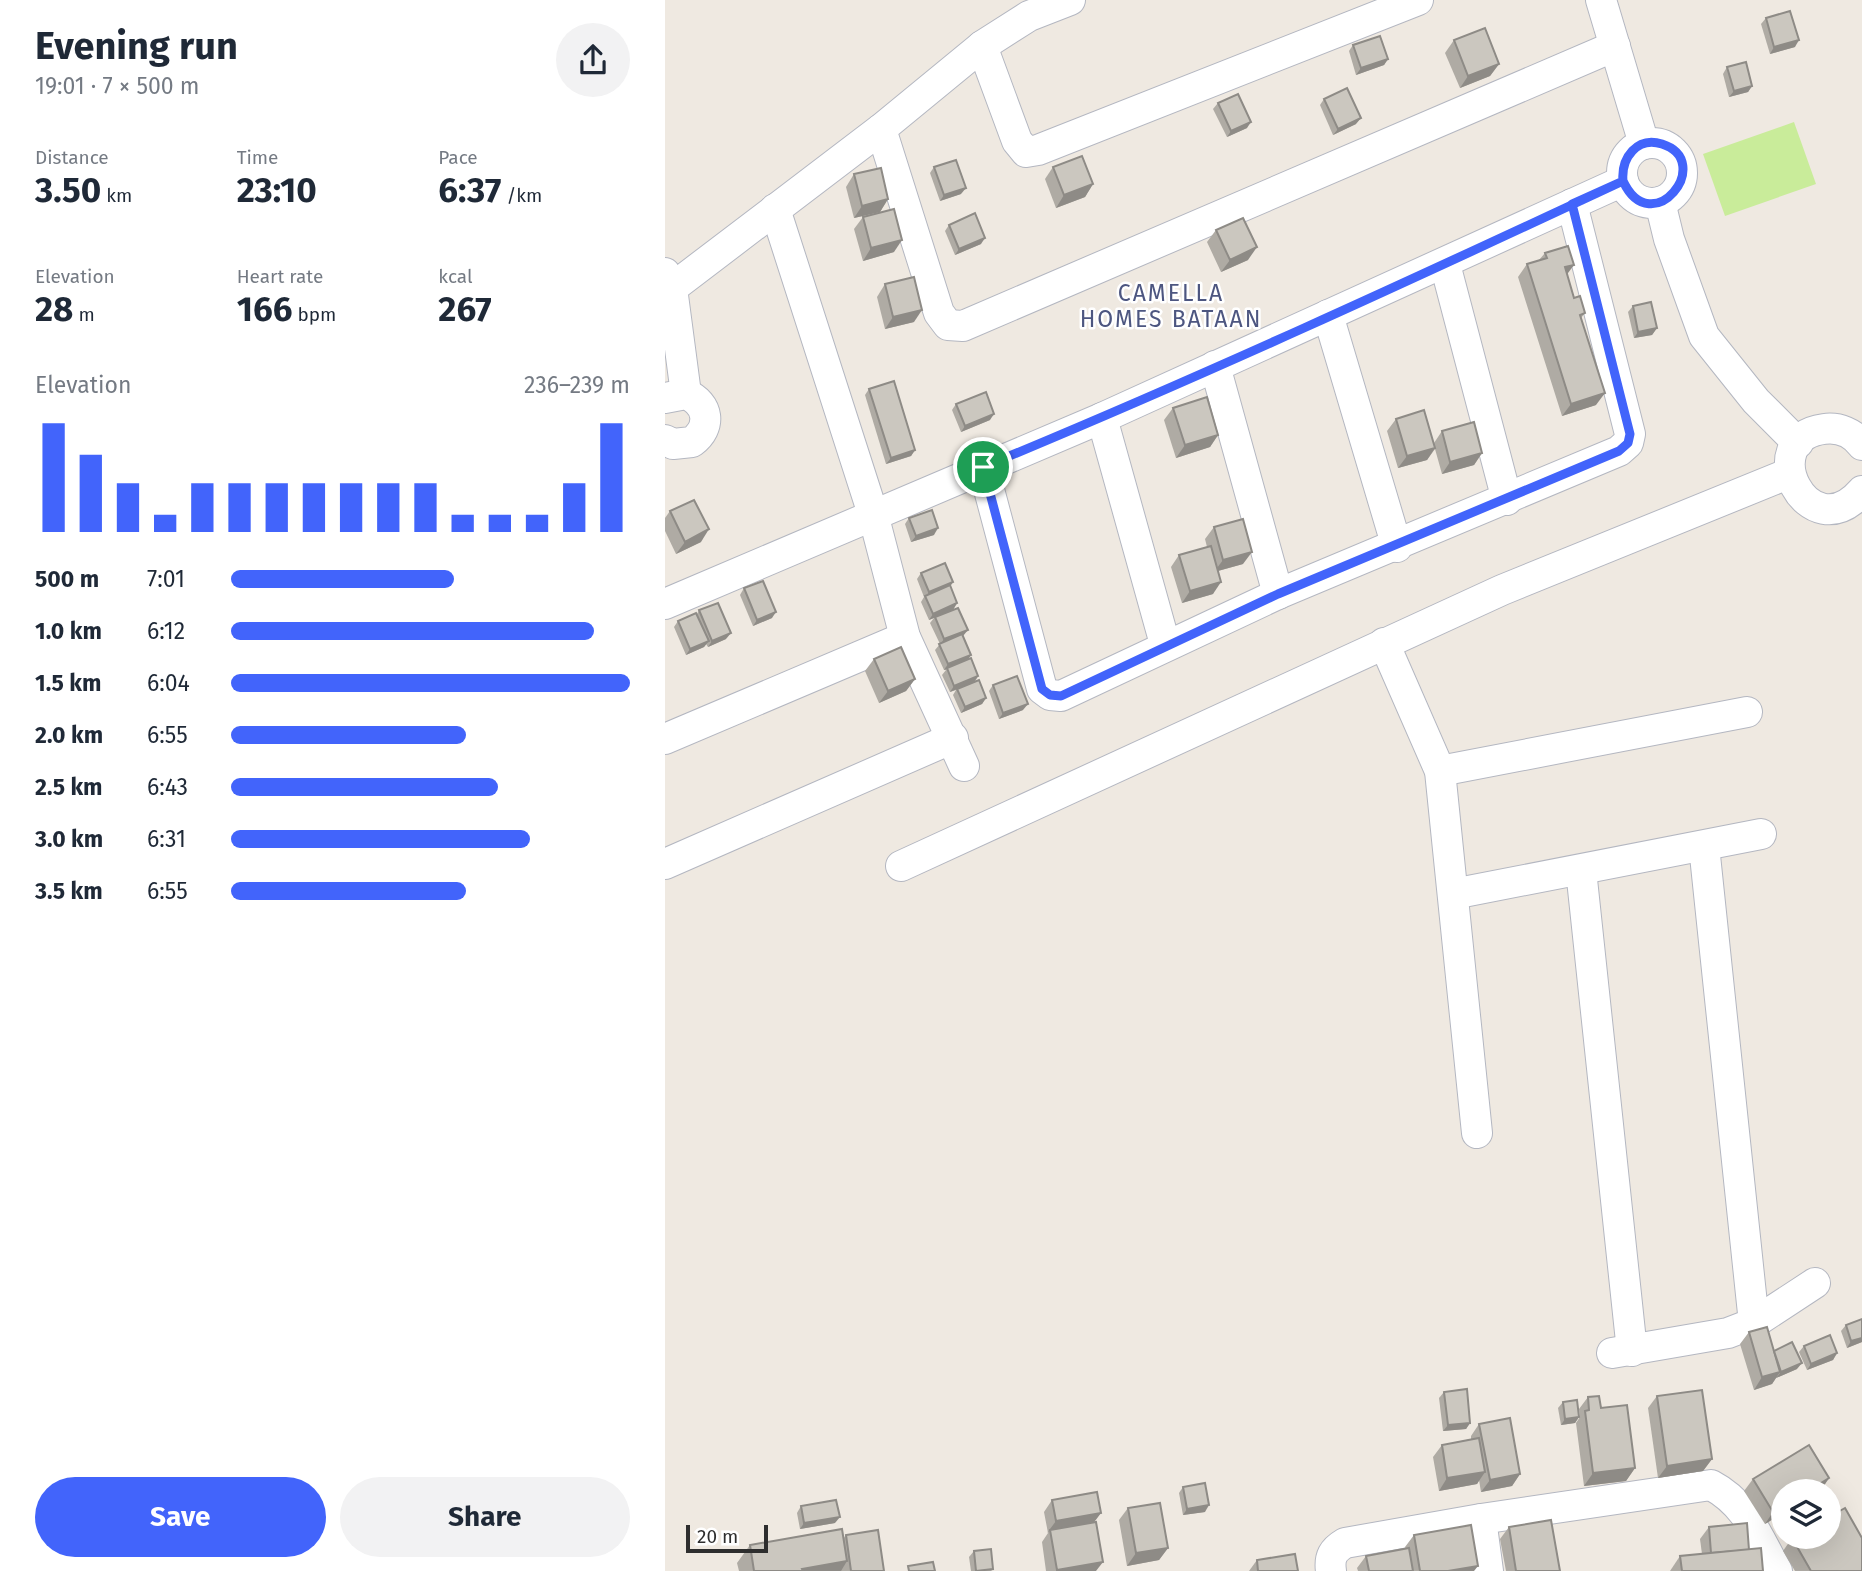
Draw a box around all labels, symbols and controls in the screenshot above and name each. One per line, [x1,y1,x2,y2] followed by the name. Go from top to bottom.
[35,23,238,69] text: Evening run
[556,23,630,97] button: share
[35,72,199,100] text: 19:01 · 7 × 500 m
[35,146,109,169] text: Distance
[237,146,278,169] text: Time
[438,146,478,169] text: Pace
[35,169,101,211] text: 3.50
[237,169,317,211] text: 23:10
[438,169,501,211] text: 6:37
[101,184,132,207] text: km
[501,184,542,207] text: /km
[35,265,115,288] text: Elevation
[237,265,323,288] text: Heart rate
[438,265,473,288] text: kcal
[1080,279,1262,333] district label: CAMELLA HOMES BATAAN
[35,288,73,330] text: 28
[237,288,292,330] text: 166
[438,288,492,330] text: 267
[73,303,95,326] text: m
[292,303,336,326] text: bpm
[35,371,131,399] text: Elevation
[524,371,630,399] text: 236–239 m
[953,437,1013,497] pin
[964,448,1002,486] icon: arrive
[35,565,99,593] text: 500 m
[147,565,185,593] text: 7:01
[35,617,102,645] text: 1.0 km
[147,617,185,645] text: 6:12
[35,669,101,697] text: 1.5 km
[147,669,190,697] text: 6:04
[35,721,103,749] text: 2.0 km
[147,721,188,749] text: 6:55
[35,773,103,801] text: 2.5 km
[147,773,188,801] text: 6:43
[35,825,103,853] text: 3.0 km
[147,825,186,853] text: 6:31
[35,877,103,905] text: 3.5 km
[147,877,188,905] text: 6:55
[35,1477,326,1557] button: Save
[340,1477,630,1557] button: Share
[1771,1479,1841,1549] map controls
[1771,1479,1841,1549] button: layers
[686,1522,768,1554] scale bar
[697,1525,738,1548] text: 20 m

